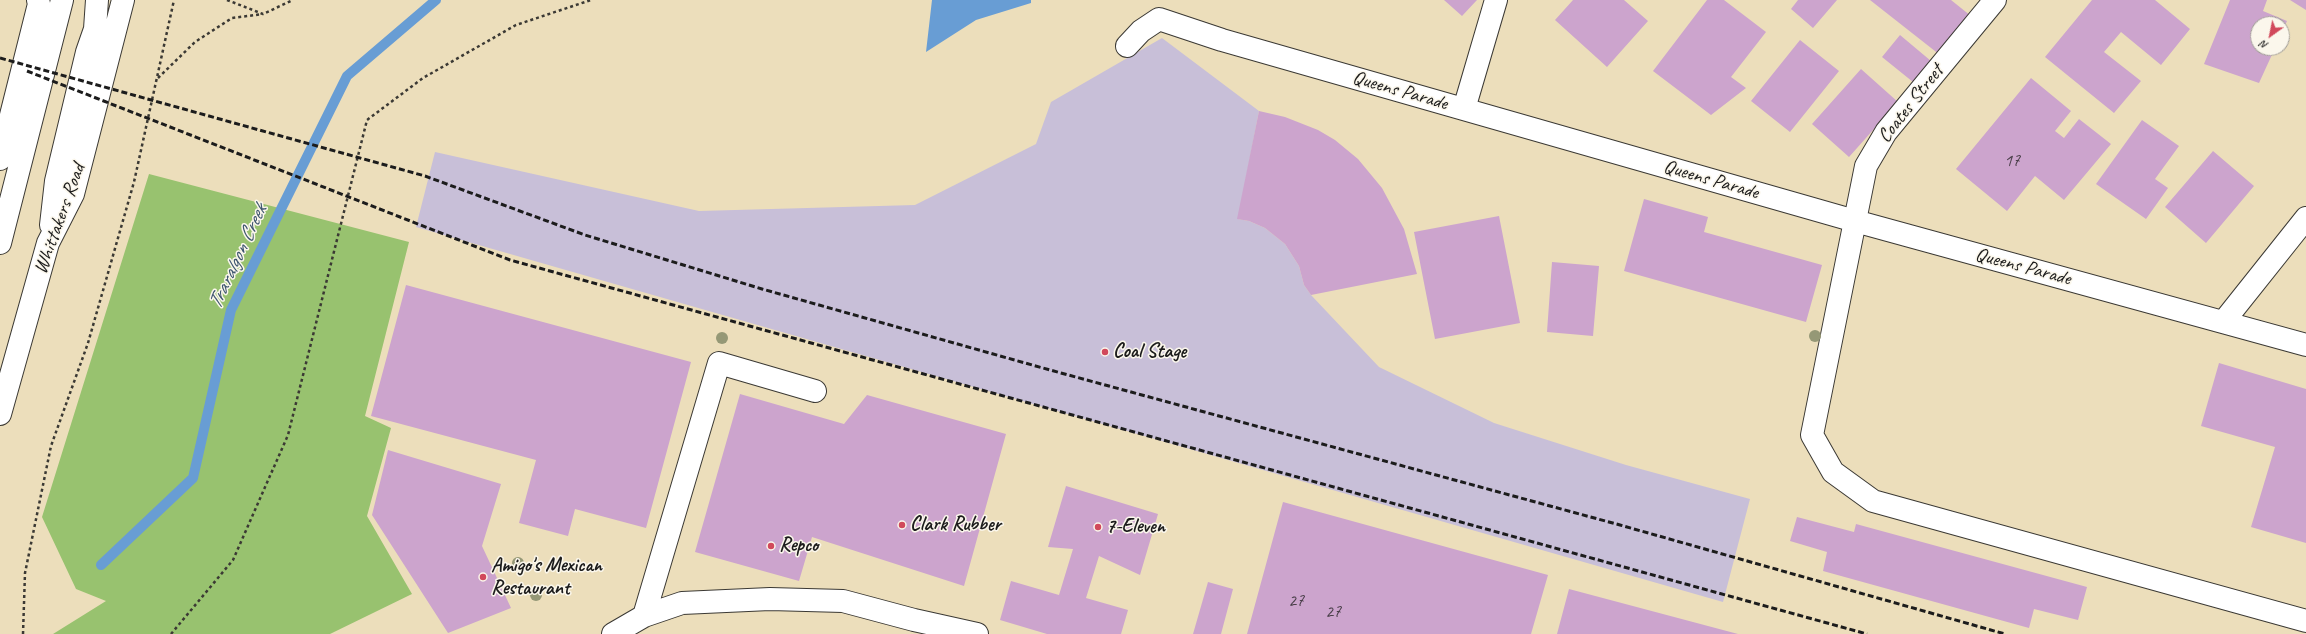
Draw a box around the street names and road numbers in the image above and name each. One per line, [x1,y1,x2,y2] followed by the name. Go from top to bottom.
[1873,60,1949,148] street label: Coates Street
[1350,66,1450,116] street label: Queens Parade
[1661,155,1761,205] street label: Queens Parade
[29,161,91,277] street label: Whittakers Road
[1973,243,2073,291] street label: Queens Parade

